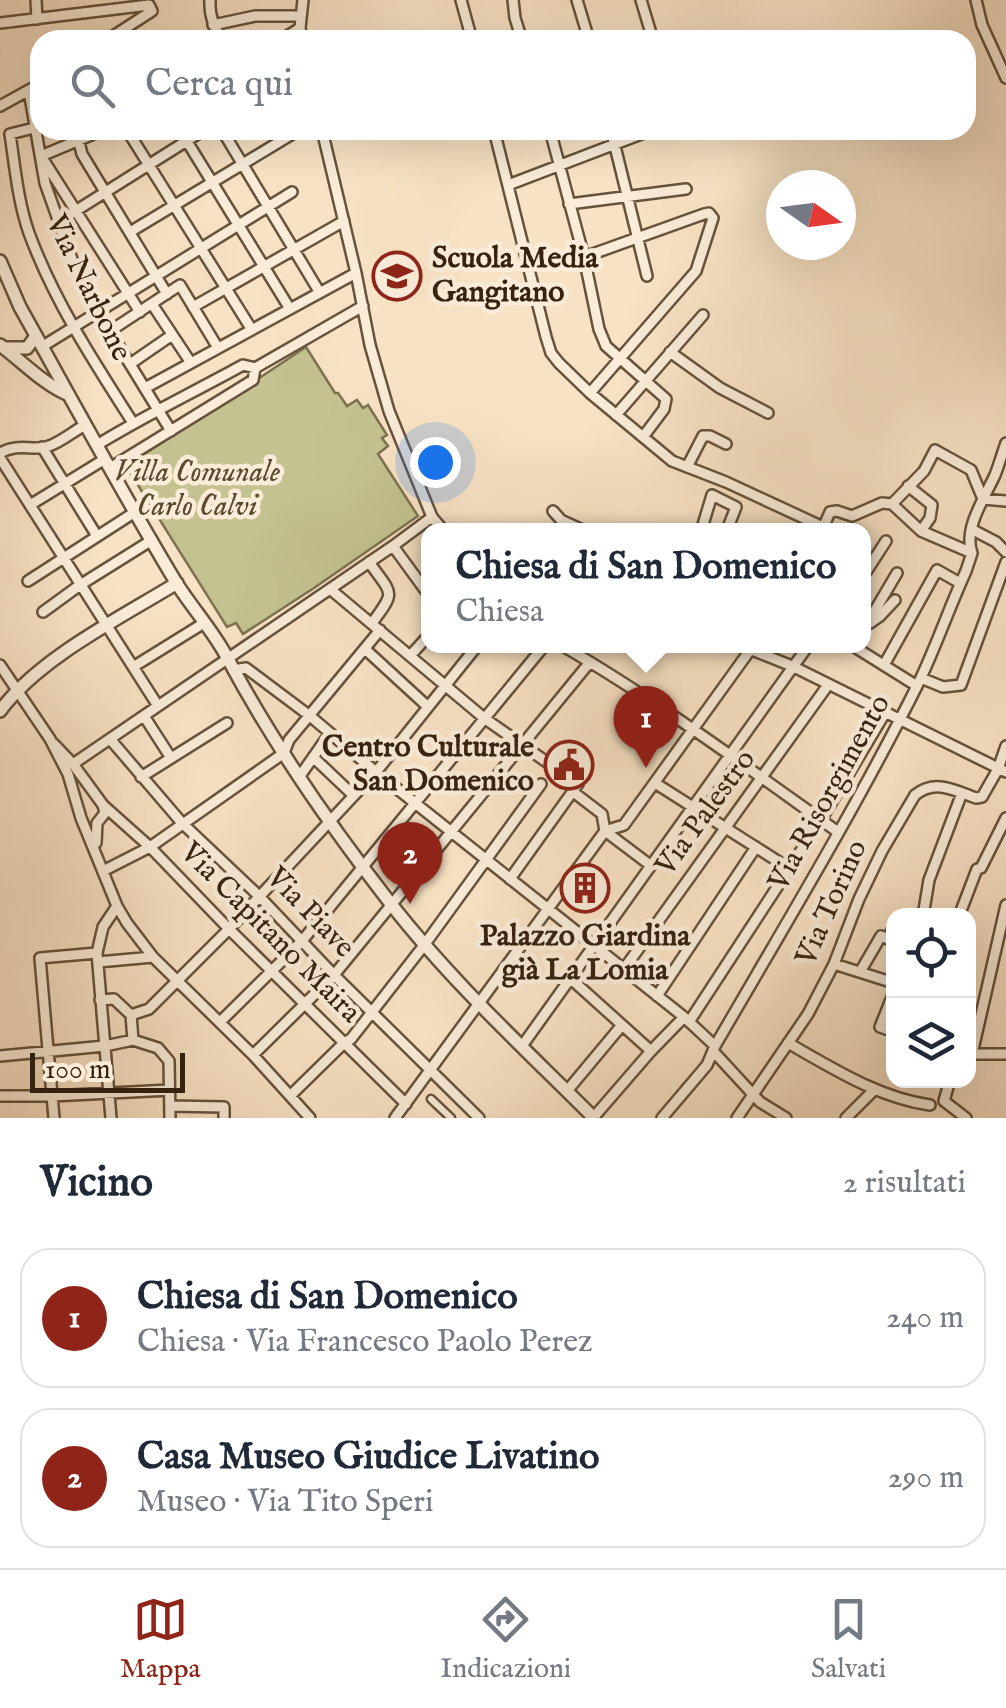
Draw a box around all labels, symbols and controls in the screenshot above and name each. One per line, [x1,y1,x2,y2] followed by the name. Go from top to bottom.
[30,30,976,140] search box
[65,58,120,113] icon: search
[145,61,293,109] text: Cerca qui
[766,170,856,260] north arrow
[36,208,140,367] street label: Via Narbone
[432,240,599,312] place label: Scuola Media Gangitano
[371,250,423,302] school or university icon: Scuola Media Gangitano
[410,437,461,488] your location
[114,454,280,526] park label: Villa Comunale Carlo Calvi
[421,523,871,653] popup
[456,544,836,592] text: Chiesa di San Domenico
[456,592,544,633] text: Chiesa
[614,686,678,768] pin: 1
[760,688,900,899] street label: Via Risorgimento
[322,729,534,801] place label: Centro Culturale San Domenico
[543,739,595,791] public building icon: Centro Culturale San Domenico
[647,742,765,885] street label: Via Palestro
[378,822,442,904] pin: 2
[171,834,369,1032] street label: Via Capitano Maira
[787,834,877,973] street label: Via Torino
[257,859,363,967] street label: Via Piave
[559,862,611,914] building icon: Palazzo Giardina già La Lomia
[886,908,976,1088] map controls
[886,908,976,998] button: locate
[480,918,691,990] place label: Palazzo Giardina già La Lomia
[886,998,976,1088] button: layers
[30,1048,185,1092] scale bar
[45,1053,111,1088] text: 100 m
[40,1157,153,1210] text: Vicino
[843,1163,966,1204] text: 2 risultati
[137,1274,518,1322] text: Chiesa di San Domenico
[69,1298,80,1339] text: 1
[886,1298,964,1339] text: 240 m
[137,1322,593,1363] text: Chiesa · Via Francesco Paolo Perez
[137,1434,600,1482] text: Casa Museo Giudice Livatino
[67,1458,82,1499] text: 2
[888,1458,964,1499] text: 290 m
[137,1482,433,1523] text: Museo · Via Tito Speri
[120,1592,201,1687] tab: Mappa
[440,1592,571,1687] tab: Indicazioni
[811,1592,886,1687] tab: Salvati

